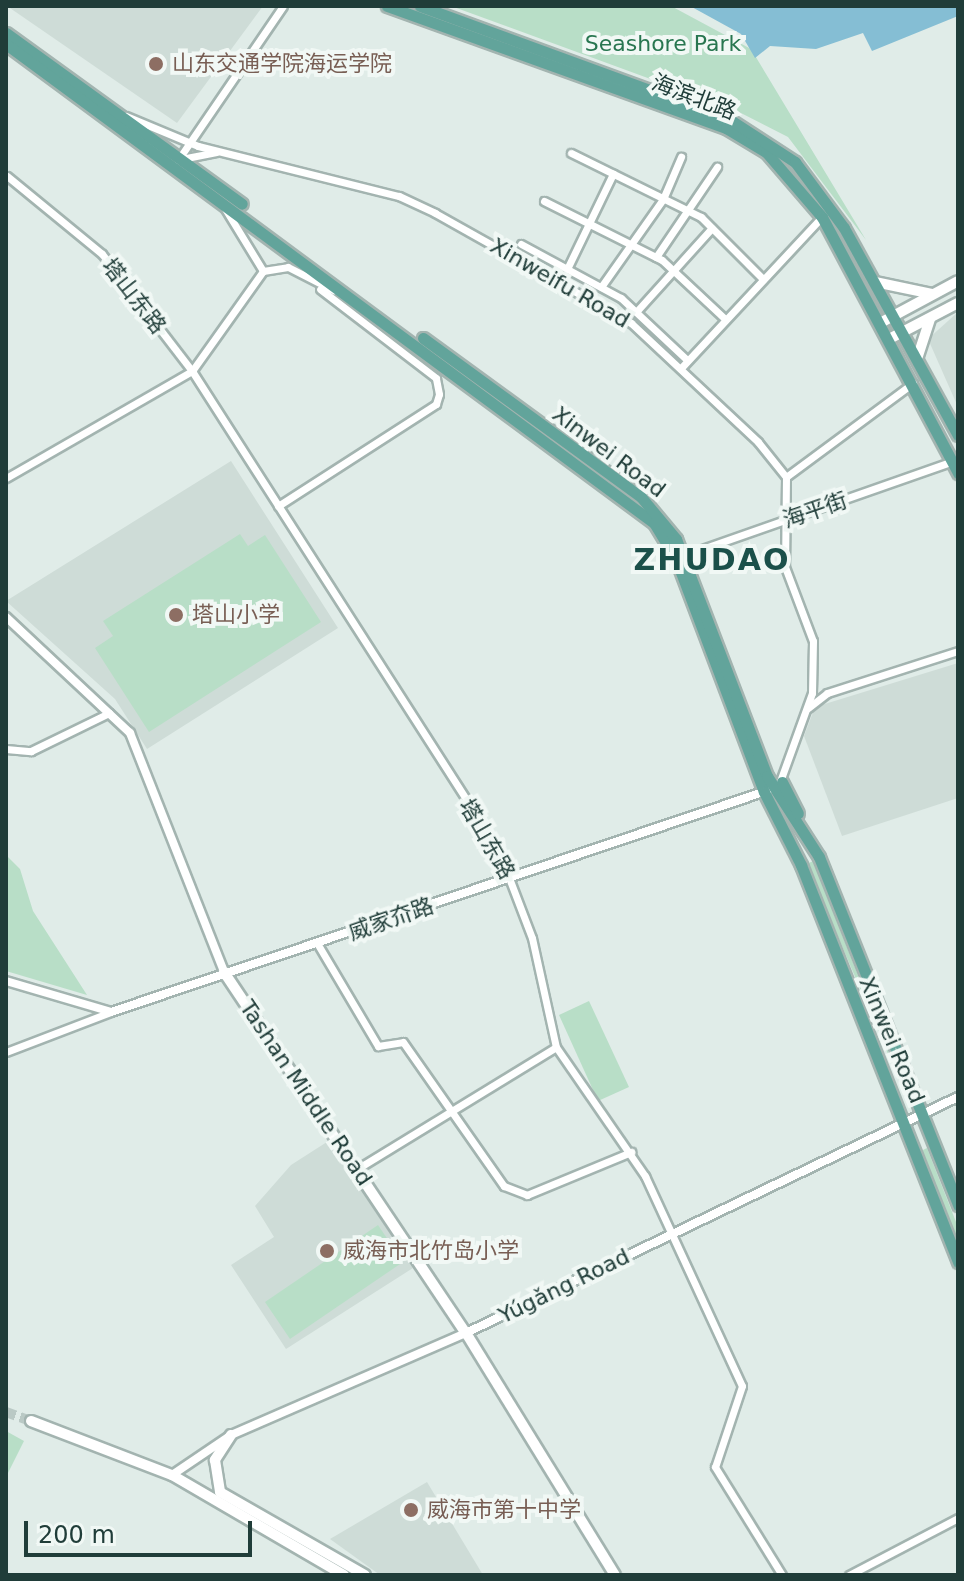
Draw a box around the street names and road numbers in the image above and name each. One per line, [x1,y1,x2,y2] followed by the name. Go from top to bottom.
[648,69,740,125] street label: 海滨北路
[486,232,634,334] street label: Xinweifu Road
[97,253,171,339] street label: 塔山东路
[547,401,671,503] street label: Xinwei Road
[780,487,850,533] street label: 海平街
[454,794,520,884] street label: 塔山东路
[345,892,437,946] street label: 威家夼路
[853,973,931,1107] street label: Xinwei Road
[234,995,378,1191] street label: Tashan Middle Road
[494,1243,634,1329] street label: Yúgǎng Road

